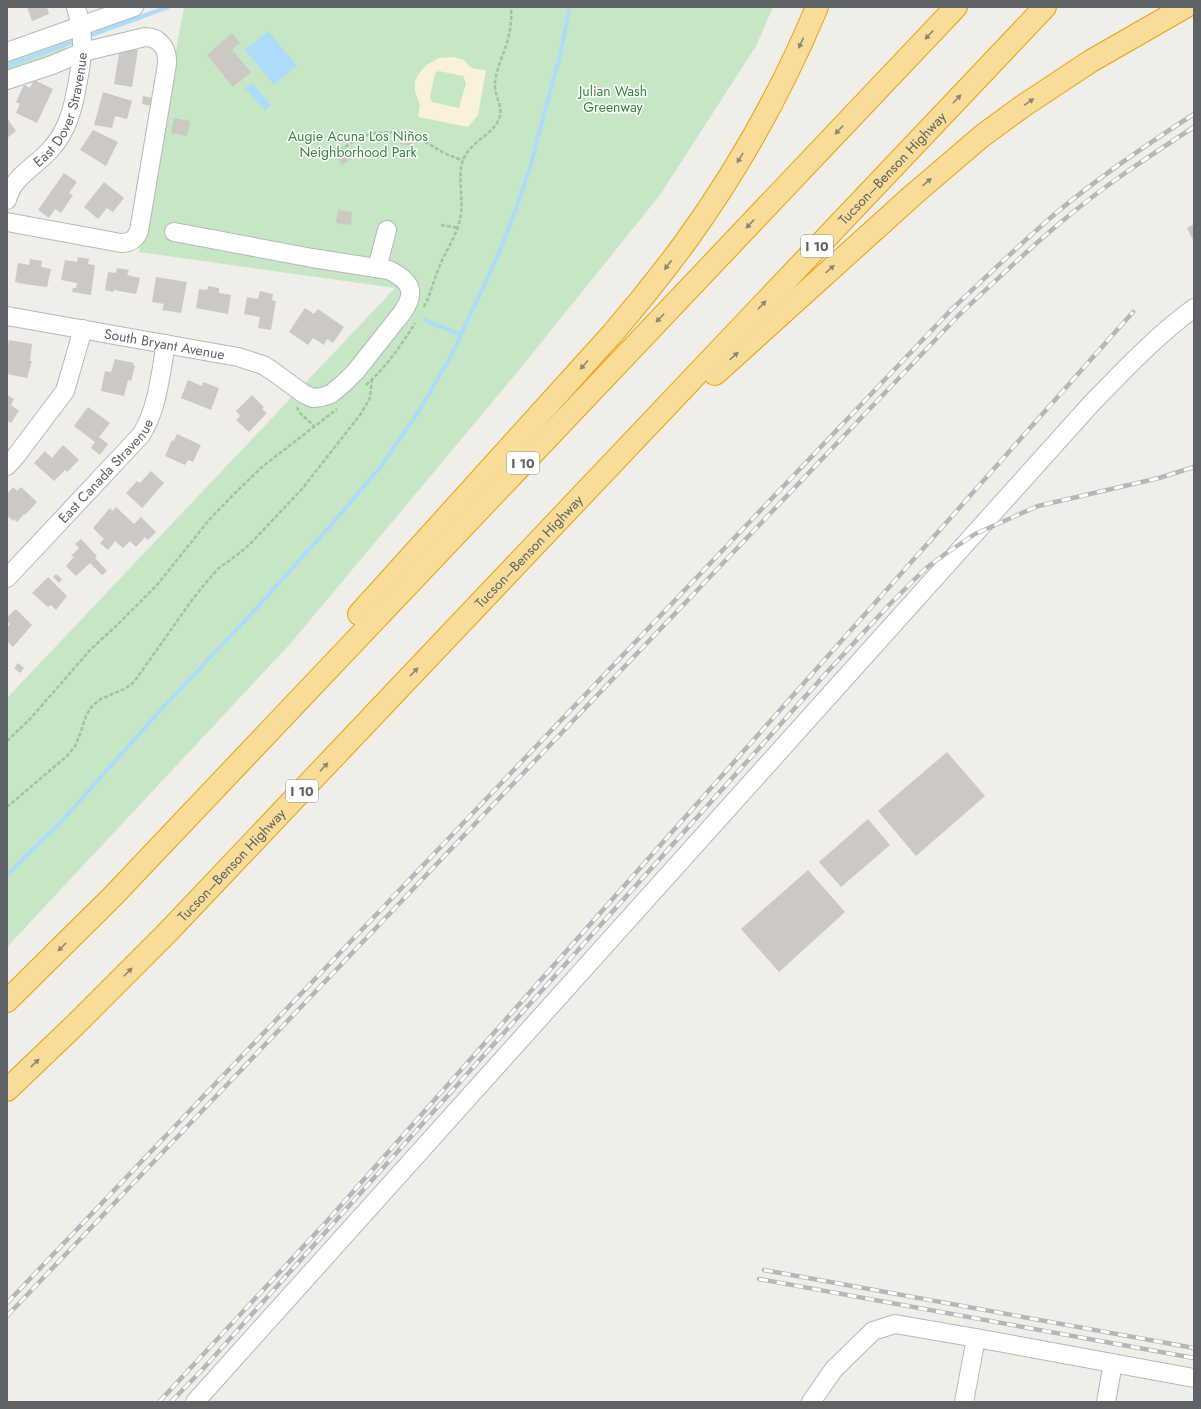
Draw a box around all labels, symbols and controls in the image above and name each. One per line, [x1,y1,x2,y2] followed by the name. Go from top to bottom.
[924,30,934,40] one-way arrow
[798,37,804,48] one-way arrow
[29,52,92,171] street label: East Dover Stravenue
[577,81,647,117] park label: Julian Wash Greenway
[952,94,962,104] one-way arrow
[1024,98,1034,106] one-way arrow
[834,107,951,229] street label: Tucson–Benson Highway
[834,125,844,135] one-way arrow
[288,126,428,162] park label: Augie Acuna Los Niños Neighborhood Park
[737,152,744,164] one-way arrow
[922,178,932,187] one-way arrow
[745,219,755,229] one-way arrow
[801,235,833,257] road number: I 10
[664,260,672,271] one-way arrow
[825,264,835,274] one-way arrow
[757,300,766,310] one-way arrow
[656,313,665,323] one-way arrow
[103,323,226,364] street label: South Bryant Avenue
[728,352,739,361] one-way arrow
[579,360,589,370] one-way arrow
[53,415,158,527] street label: East Canada Stravenue
[507,452,539,474] road number: I 10
[470,490,588,612] street label: Tucson–Benson Highway
[409,667,419,677] one-way arrow
[320,762,329,772] one-way arrow
[286,780,318,802] road number: I 10
[173,803,291,926] street label: Tucson–Benson Highway
[57,942,67,952] one-way arrow
[123,967,133,977] one-way arrow
[30,1058,40,1068] one-way arrow

